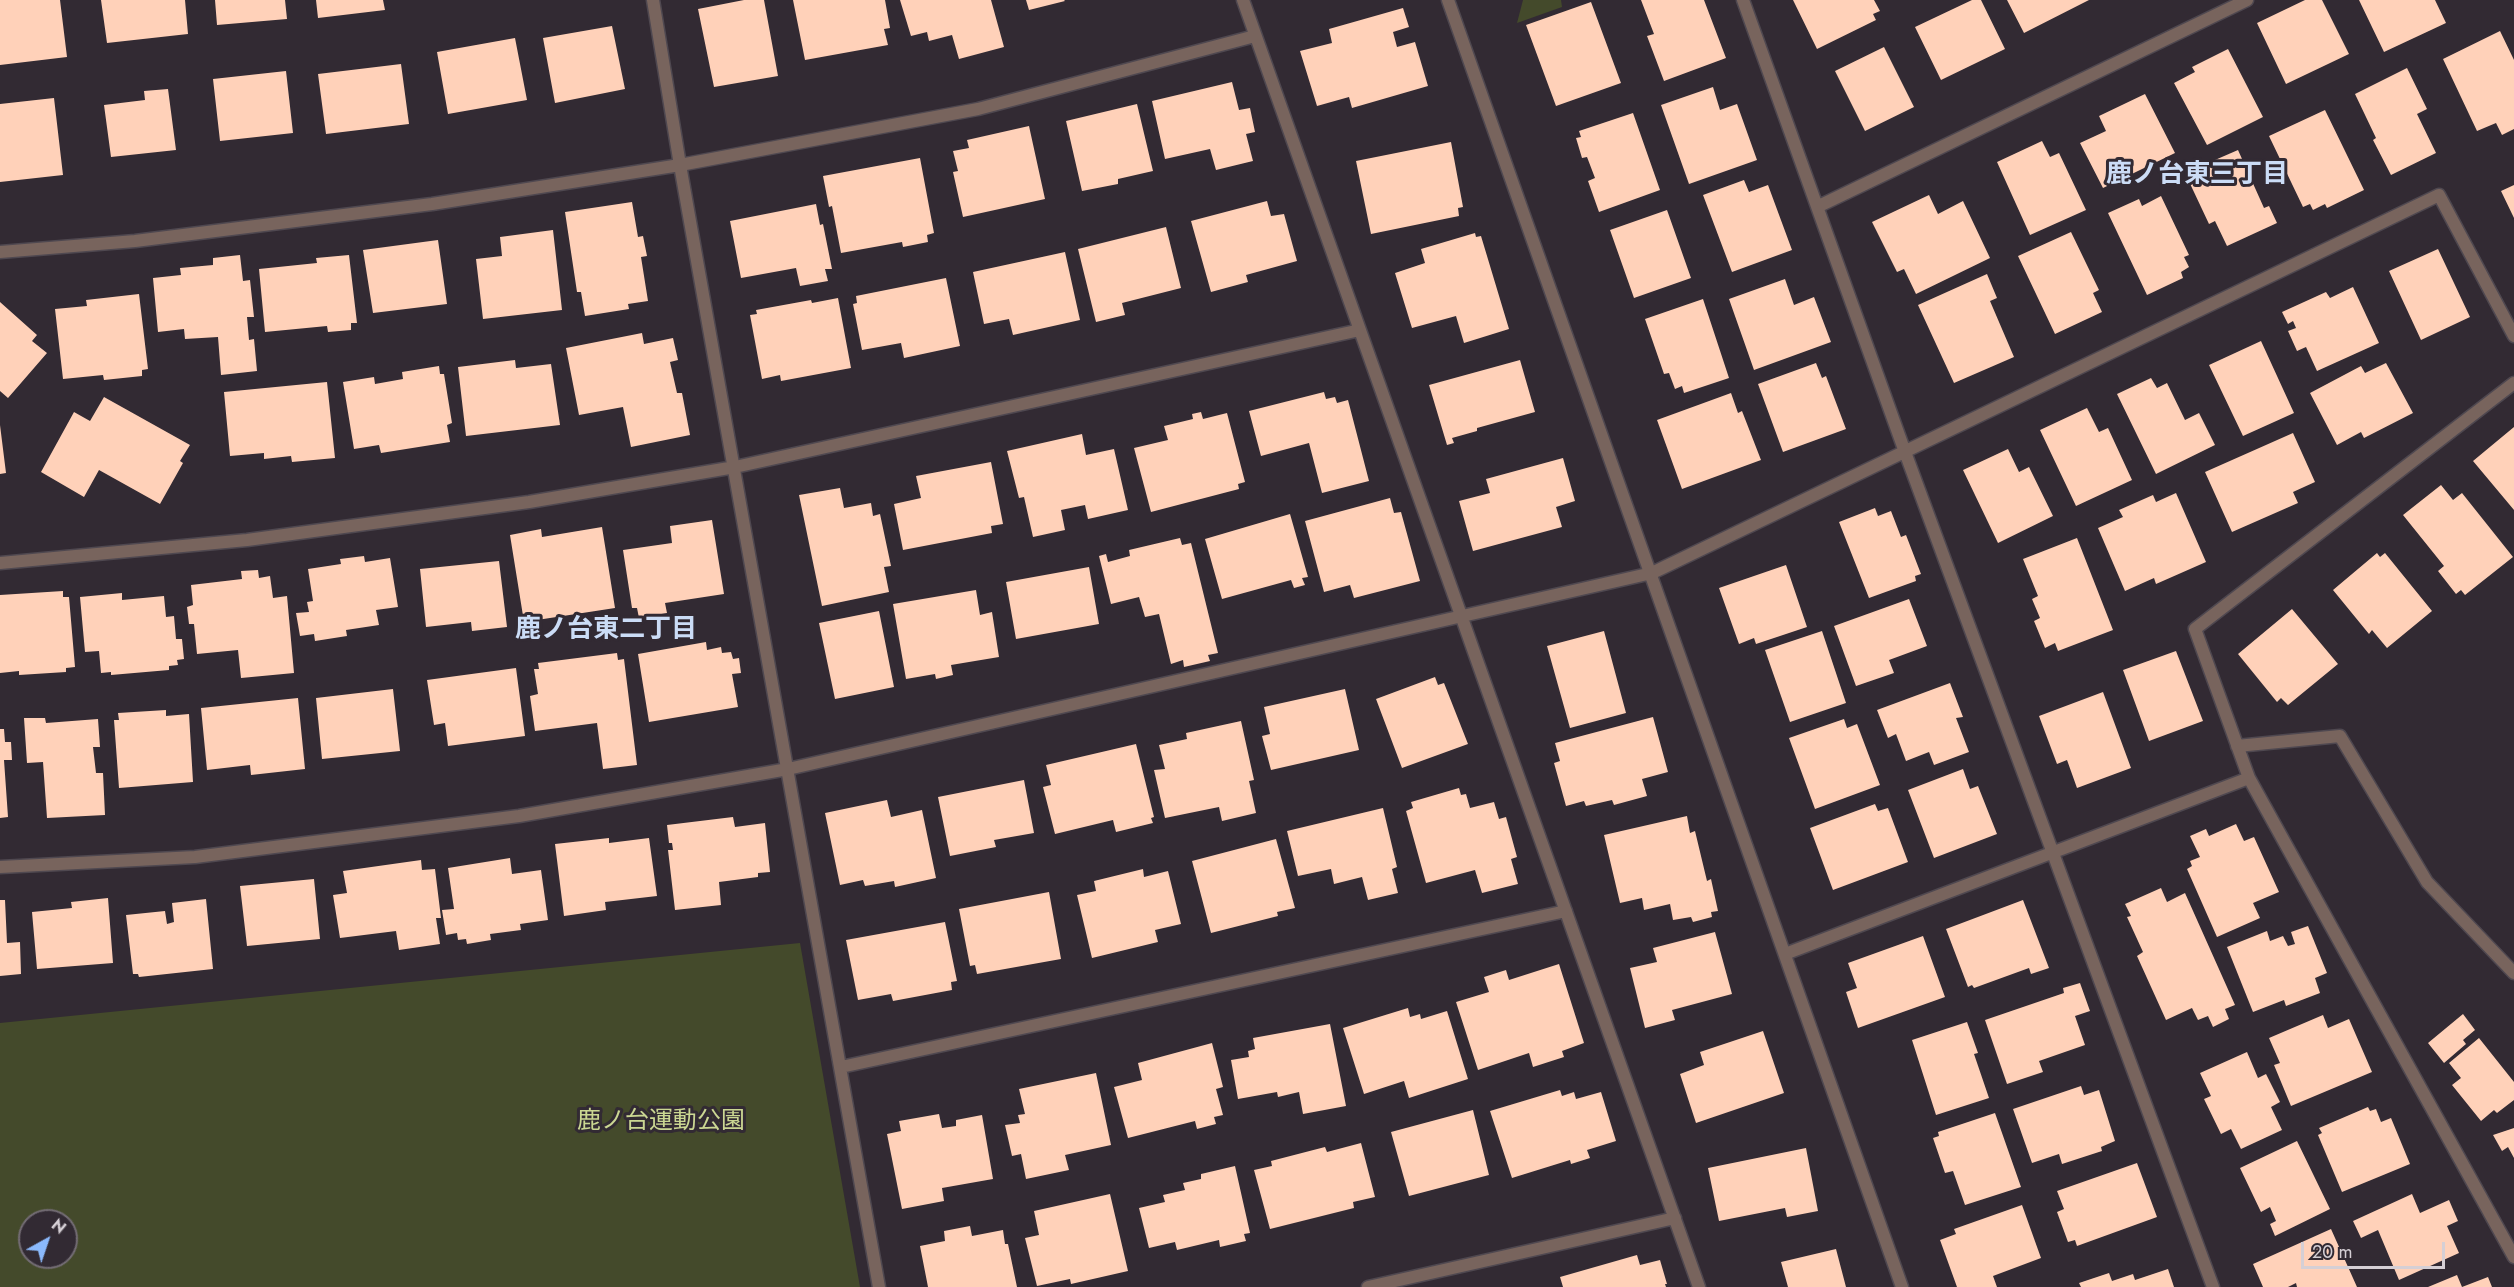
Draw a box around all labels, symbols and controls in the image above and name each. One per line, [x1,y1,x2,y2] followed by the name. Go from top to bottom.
[2106,160,2288,192] district label: 鹿ノ台東三丁目
[515,615,697,647] district label: 鹿ノ台東二丁目
[577,1108,745,1136] park label: 鹿ノ台運動公園
[18,1209,78,1269] north arrow
[46,1213,71,1239] text: N
[2304,1230,2448,1268] scale bar
[2312,1239,2352,1265] text: 20 m

